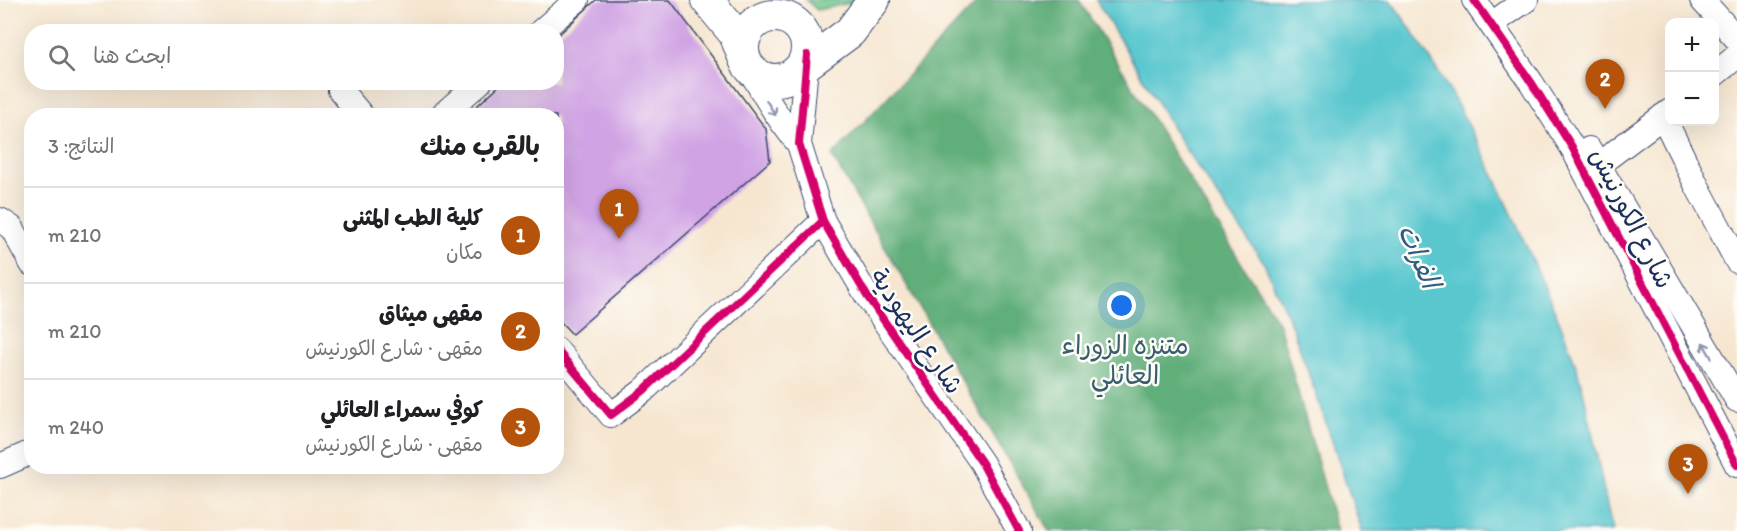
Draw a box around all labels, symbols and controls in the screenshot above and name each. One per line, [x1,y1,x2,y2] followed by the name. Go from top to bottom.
[1665,18,1719,126] map controls
[1665,18,1719,72] button: +
[24,24,564,90] search box
[45,41,78,74] icon: search
[93,42,172,69] text: ابحث هنا
[1586,60,1624,109] pin: 2
[1665,72,1719,126] button: −
[766,99,778,116] one-way arrow
[420,130,540,162] text: بالقرب منك
[48,134,114,158] text: النتائج: 3
[1581,142,1681,295] street label: شارع الكورنيش
[600,190,638,239] pin: 1
[343,204,483,231] text: كلية الطب المثنى
[1391,219,1449,296] water label: الفرات
[48,223,101,247] text: 210 m
[516,223,525,247] text: 1
[446,240,483,264] text: مكان
[862,262,971,401] street label: شارع اليهودية
[1107,291,1136,320] your location
[379,300,483,327] text: مقهى ميثاق
[48,319,101,343] text: 210 m
[515,319,526,343] text: 2
[1061,329,1189,398] park label: متنزه الزوراء العائلي
[305,336,483,360] text: مقهى · شارع الكورنيش
[1701,342,1713,359] one-way arrow
[320,396,483,423] text: كوفي سمراء العائلي
[48,415,104,439] text: 240 m
[515,415,526,439] text: 3
[305,432,483,456] text: مقهى · شارع الكورنيش
[1668,444,1708,494] pin: 3

